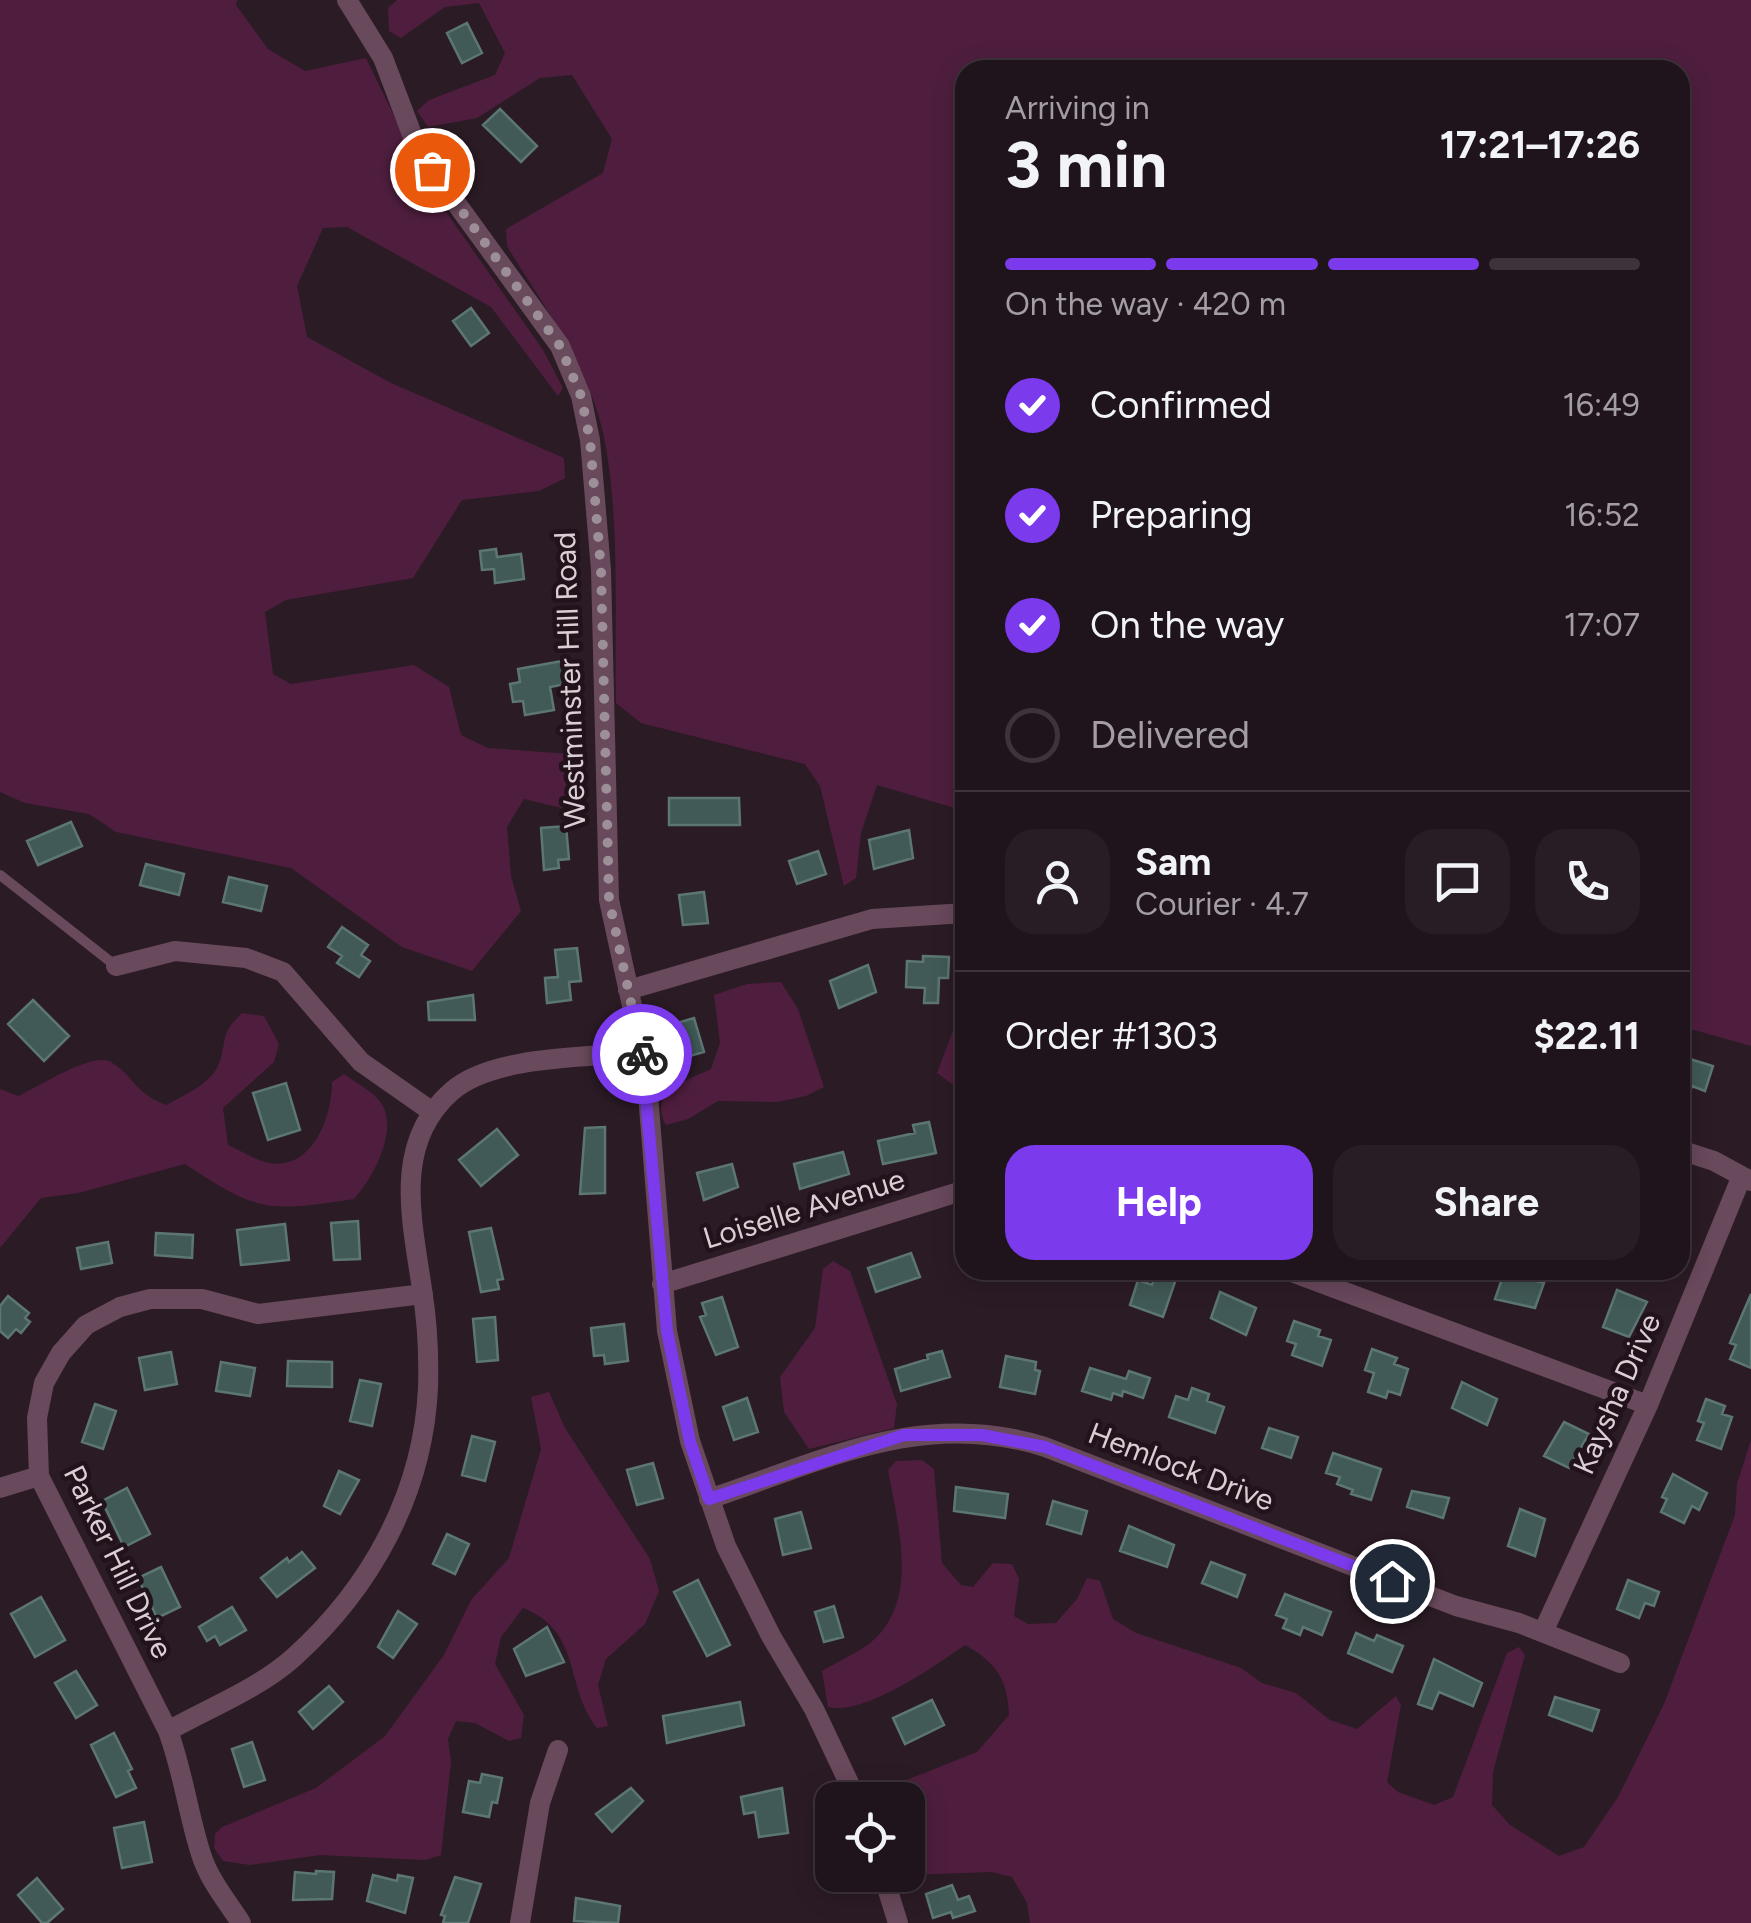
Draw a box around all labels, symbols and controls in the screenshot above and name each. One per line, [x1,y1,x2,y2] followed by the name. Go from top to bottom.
[1005,89,1150,127] text: Arriving in
[1440,122,1640,168] text: 17:21–17:26
[1005,125,1167,203] text: 3 min
[390,128,475,213] pin
[405,143,460,198] icon: bag
[1005,285,1286,323] text: On the way · 420 m
[1005,378,1060,433] icon: check
[1090,382,1272,428] text: Confirmed
[1563,386,1640,424] text: 16:49
[1005,488,1060,543] icon: check
[1090,492,1252,538] text: Preparing
[1564,496,1640,534] text: 16:52
[546,531,593,829] street label: Westminster Hill Road
[1005,598,1060,653] icon: check
[1090,602,1284,648] text: On the way
[1564,606,1640,644] text: 17:07
[1090,712,1250,758] text: Delivered
[1005,829,1110,934] button: person
[1405,829,1510,934] button: chat
[1535,829,1640,934] button: phone
[1135,839,1211,885] text: Sam
[1135,885,1309,923] text: Courier · 4.7
[592,1004,692,1104] courier
[1005,1013,1218,1059] text: Order #1303
[1533,1013,1640,1059] text: $22.11
[615,1027,670,1082] icon: bike
[1005,1145,1313,1260] button: Help
[1333,1145,1640,1260] button: Share
[699,1160,909,1257] street label: Loiselle Avenue
[1565,1308,1668,1480] street label: Kaysha Drive
[1083,1414,1279,1519] street label: Hemlock Drive
[56,1459,181,1664] street label: Parker Hill Drive
[1350,1539,1435,1624] pin
[1365,1554,1420,1609] icon: home
[815,1782,925,1892] map controls
[815,1782,925,1892] button: locate

